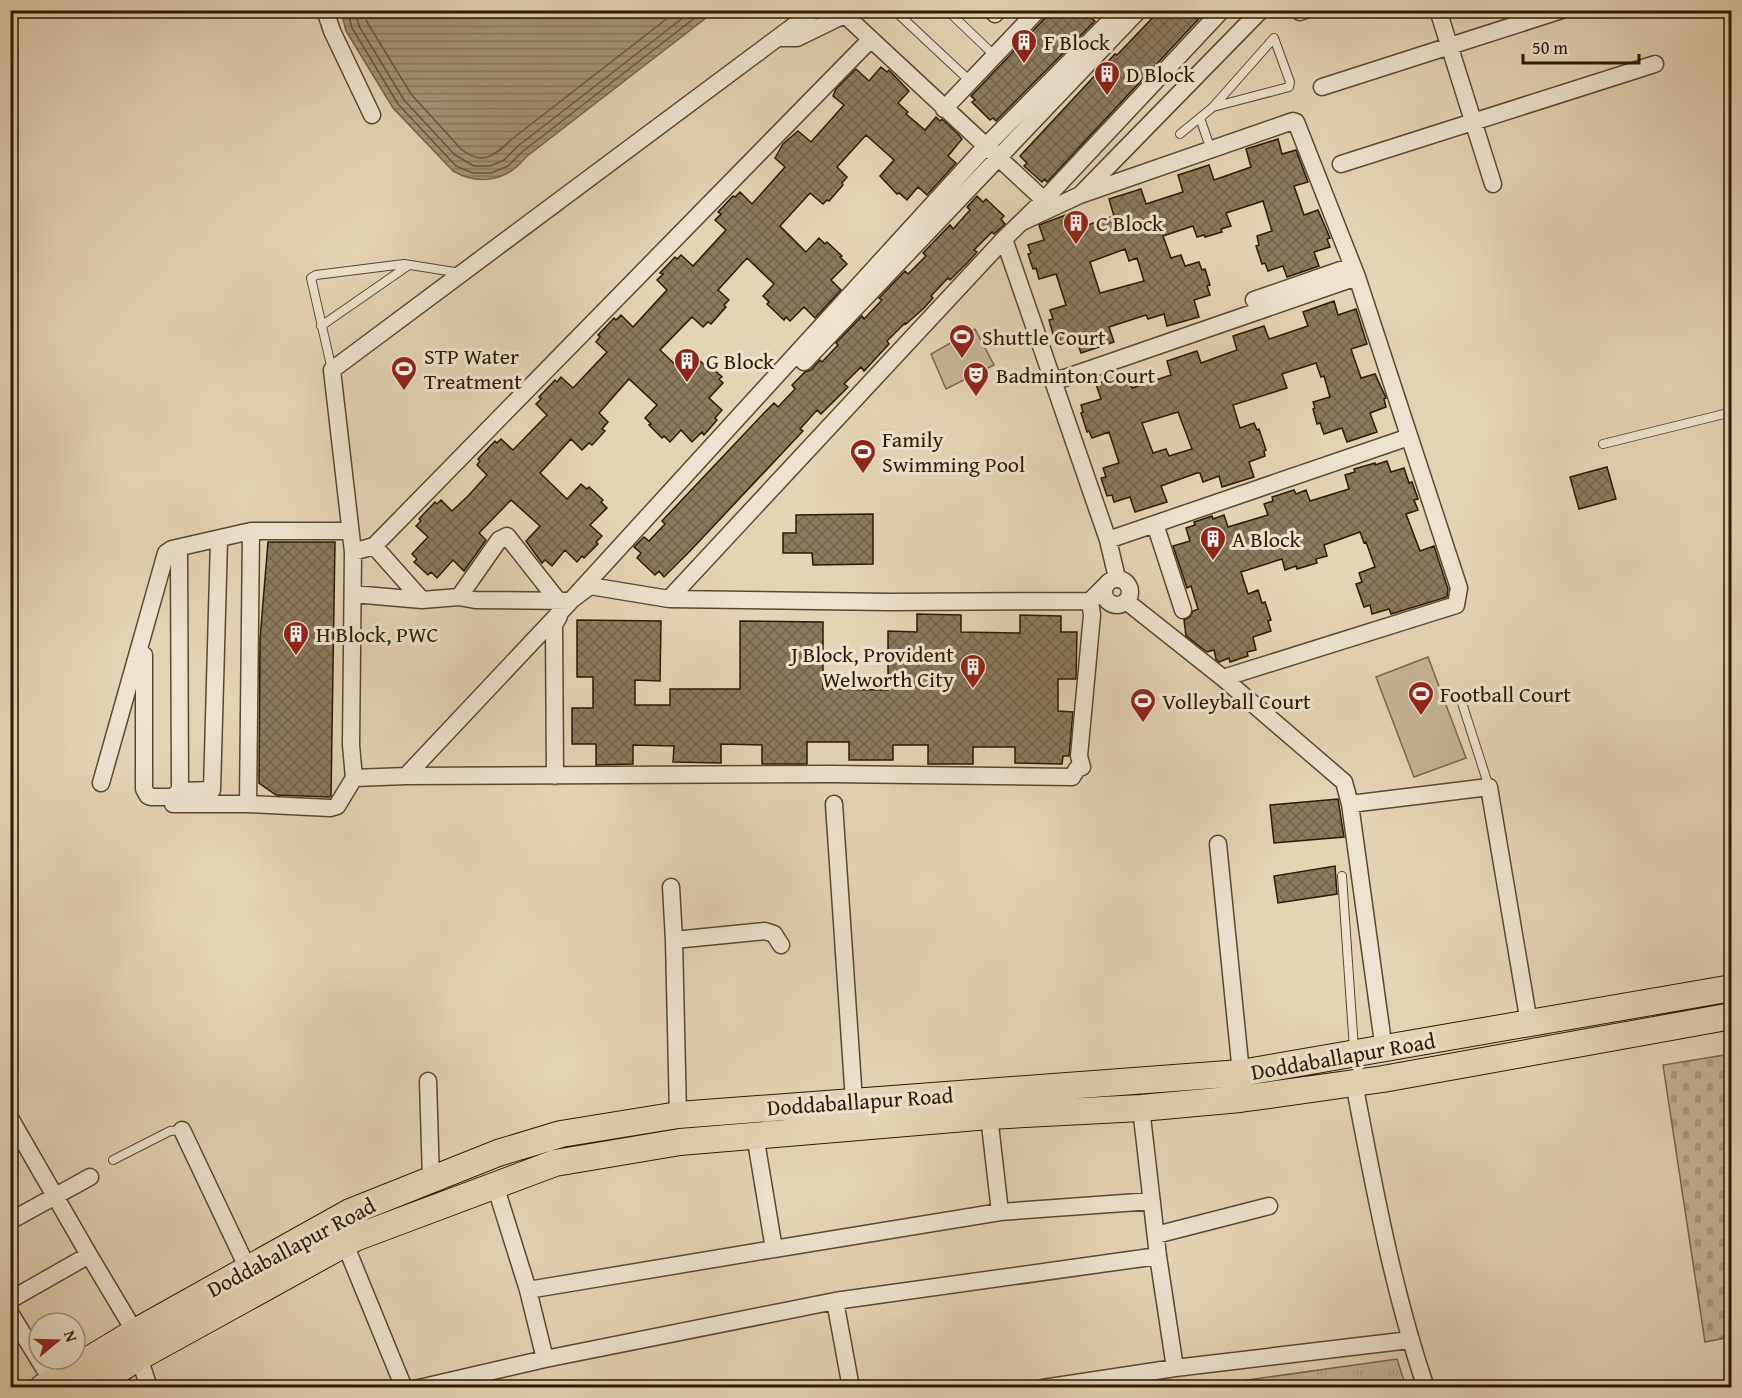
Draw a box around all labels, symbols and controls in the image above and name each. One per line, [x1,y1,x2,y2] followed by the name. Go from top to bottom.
[1044,26,1111,58] place label: F Block
[1009,27,1039,65] building icon: F Block
[1523,27,1638,65] scale bar
[1532,34,1568,61] text: 50 m
[1126,58,1196,90] place label: D Block
[1092,59,1122,97] building icon: D Block
[1096,207,1164,239] place label: C Block
[1061,208,1091,246] building icon: C Block
[982,321,1106,353] place label: Shuttle Court
[947,322,977,360] sports icon: Shuttle Court
[424,340,522,397] place label: STP Water Treatment
[706,345,775,377] place label: G Block
[672,346,702,384] building icon: G Block
[389,354,419,392] sports icon: STP Water Treatment
[996,359,1155,391] place label: Badminton Court
[961,360,991,398] theatre icon: Badminton Court
[882,423,1025,480] place label: Family Swimming Pool
[848,437,878,475] sports icon: Family Swimming Pool
[1232,523,1301,555] place label: A Block
[1198,524,1228,562] building icon: A Block
[316,618,439,650] place label: H Block, PWC
[281,619,311,657] building icon: H Block, PWC
[788,638,954,695] place label: J Block, Provident Welworth City
[958,652,988,690] building icon: J Block, Provident Welworth City
[1440,678,1571,710] place label: Football Court
[1406,679,1436,717] sports icon: Football Court
[1162,685,1311,717] place label: Volleyball Court
[1128,686,1158,724] sports icon: Volleyball Court
[1248,1024,1438,1088] street label: Doddaballapur Road
[766,1079,955,1123] street label: Doddaballapur Road
[201,1189,381,1305] street label: Doddaballapur Road
[27,1311,87,1371] north arrow
[58,1327,84,1345] text: N

